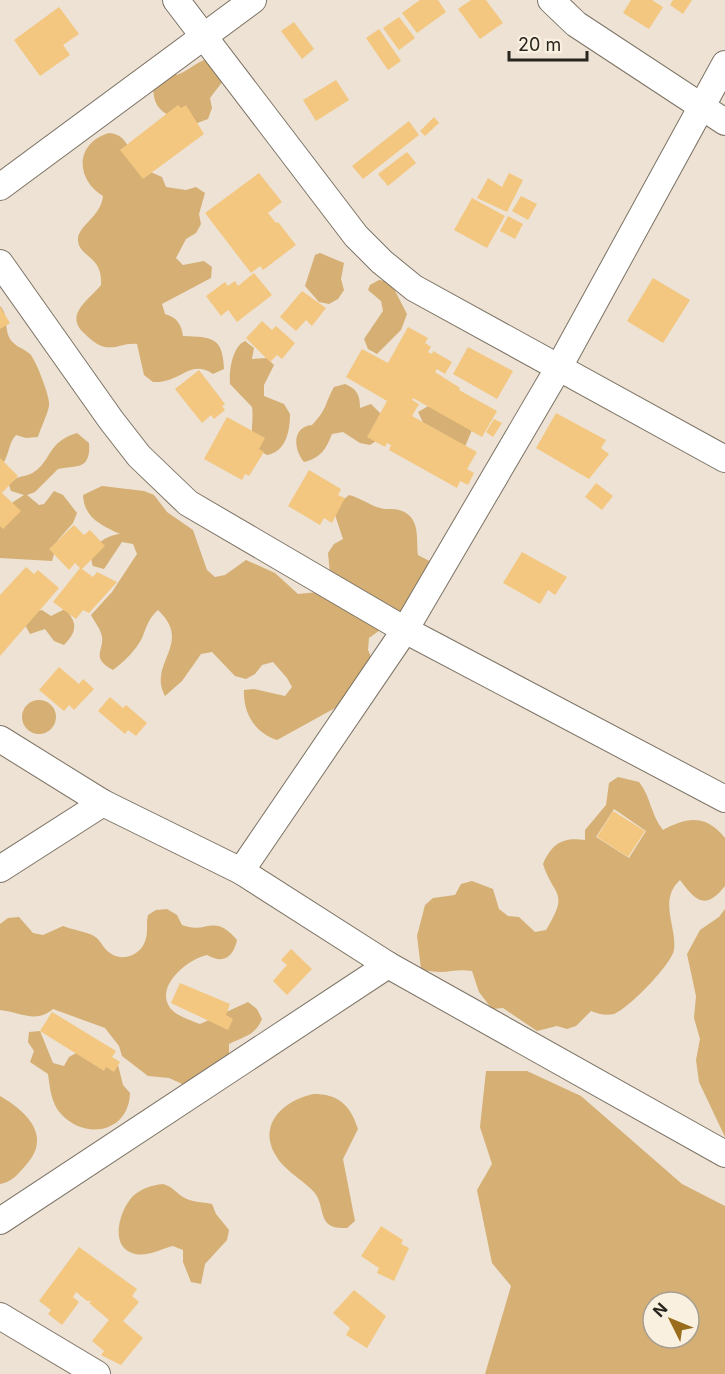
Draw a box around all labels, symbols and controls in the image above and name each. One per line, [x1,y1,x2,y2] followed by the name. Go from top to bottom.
[509,24,587,62] scale bar
[518,34,561,55] text: 20 m
[641,1290,701,1350] north arrow
[649,1298,672,1321] text: N

